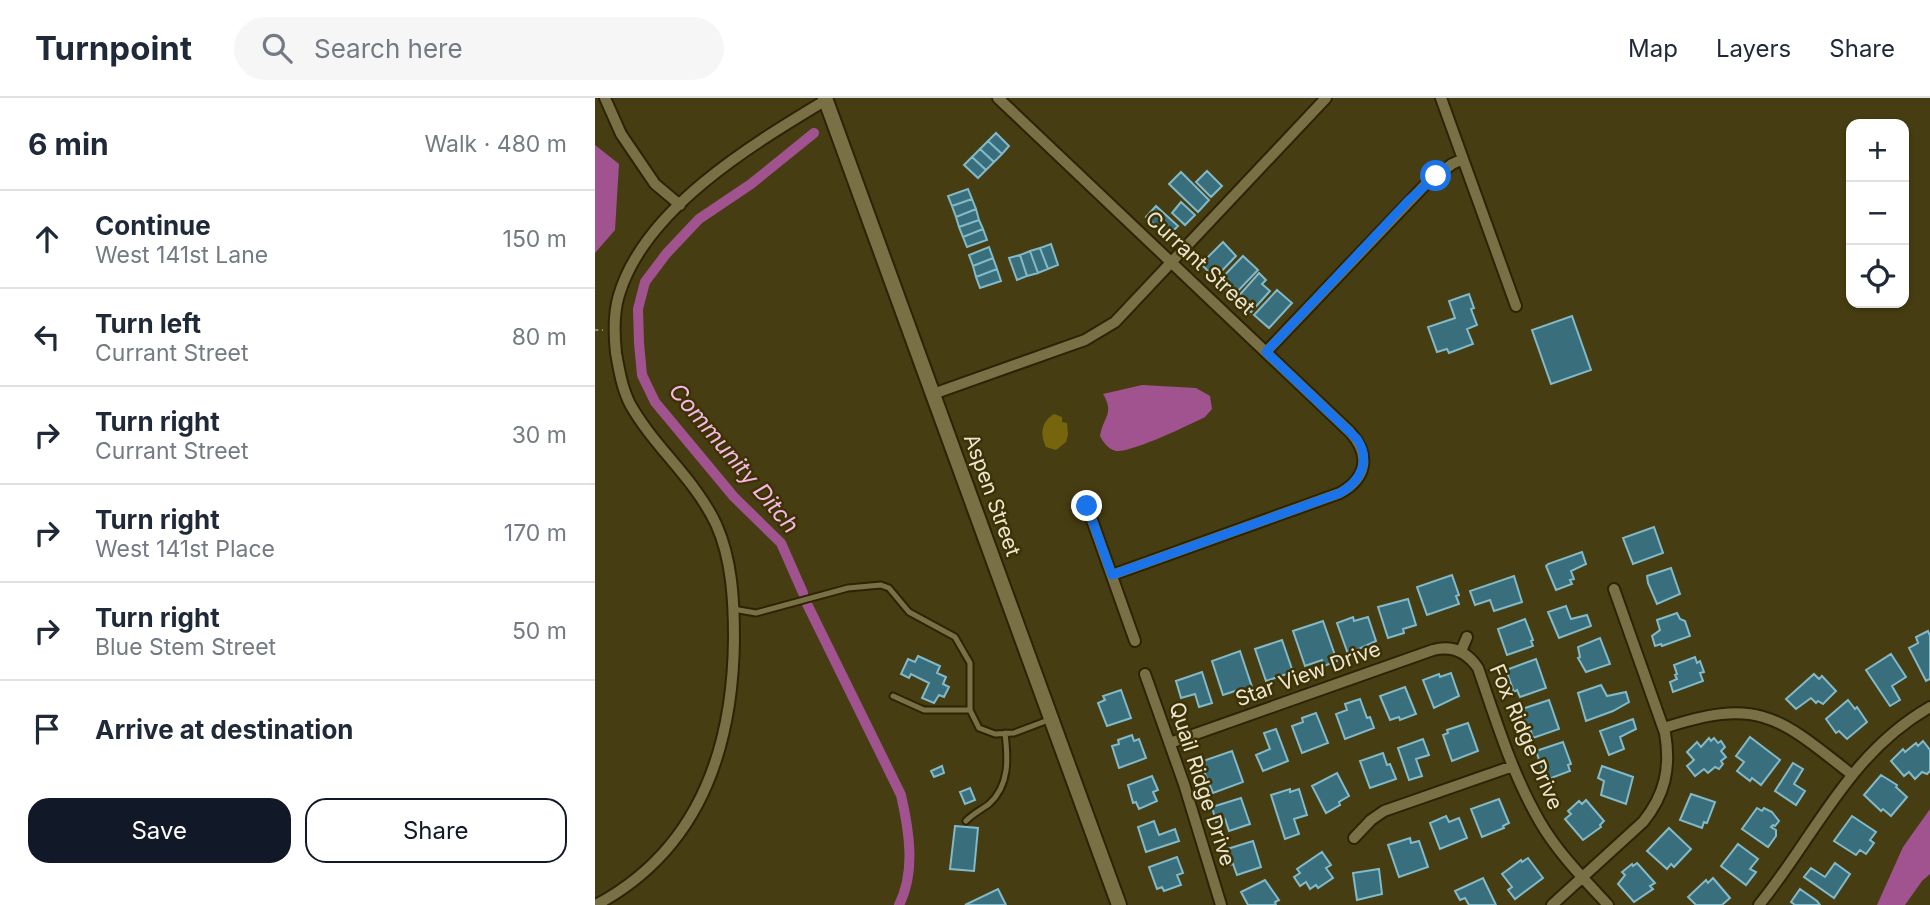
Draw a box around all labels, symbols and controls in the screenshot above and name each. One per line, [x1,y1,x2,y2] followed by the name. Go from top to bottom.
[234,17,724,80] search box
[35,28,192,68] text: Turnpoint
[258,29,296,67] icon: search
[314,33,463,64] text: Search here
[1628,34,1678,63] text: Map
[1716,34,1791,63] text: Layers
[1829,34,1895,63] text: Share
[1846,119,1909,308] map controls
[1846,119,1909,182] button: +
[28,126,109,162] text: 6 min
[425,130,567,158] text: Walk · 480 m
[1420,160,1451,191] route start
[1846,182,1909,245] button: −
[1141,206,1260,320] street label: Currant Street
[95,210,211,241] text: Continue
[28,220,66,258] icon: ahead
[503,225,567,253] text: 150 m
[95,241,268,269] text: West 141st Lane
[1846,245,1909,308] button: locate
[95,308,201,339] text: Turn left
[28,318,66,356] icon: left
[512,323,567,351] text: 80 m
[95,339,248,367] text: Currant Street
[663,377,805,539] water label: Community Ditch
[95,406,220,437] text: Turn right
[28,416,66,454] icon: right
[512,421,567,449] text: 30 m
[959,430,1026,559] street label: Aspen Street
[95,437,248,465] text: Currant Street
[1071,490,1102,521] route end
[95,504,220,535] text: Turn right
[28,514,66,552] icon: right
[504,519,567,547] text: 170 m
[95,535,275,563] text: West 141st Place
[95,602,220,633] text: Turn right
[28,612,66,650] icon: right
[512,617,567,645] text: 50 m
[95,633,276,661] text: Blue Stem Street
[1232,636,1384,711] street label: Star View Drive
[1485,660,1568,813] street label: Fox Ridge Drive
[1164,699,1241,869] street label: Quail Ridge Drive
[28,710,66,748] icon: arrive
[95,714,354,745] text: Arrive at destination
[28,798,291,863] button: Save
[305,798,567,863] button: Share

